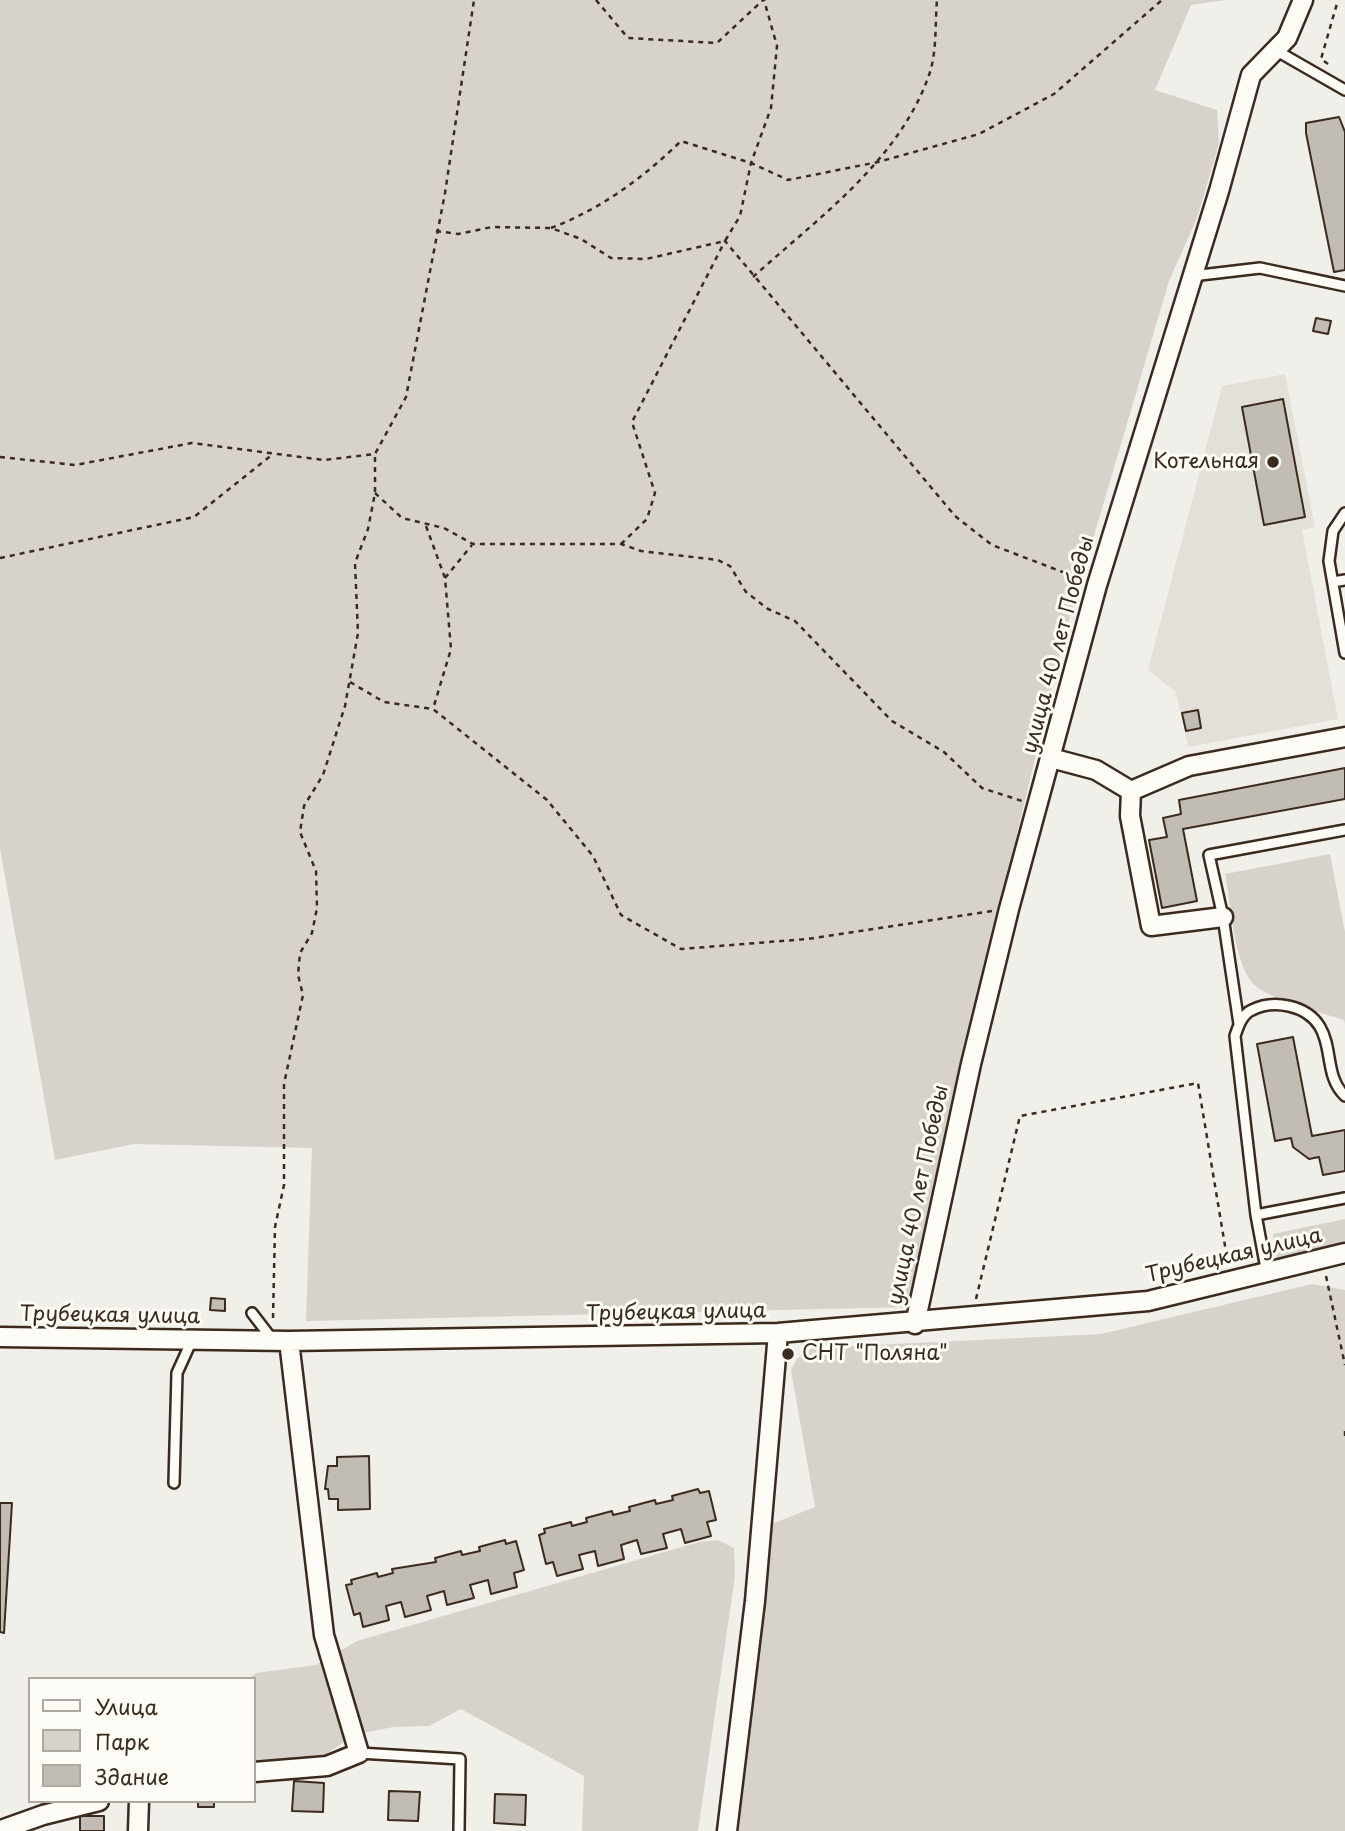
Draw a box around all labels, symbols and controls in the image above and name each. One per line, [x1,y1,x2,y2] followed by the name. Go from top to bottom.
[1153,449,1259,475] place label: Котельная
[1265,454,1281,470] marker: Котельная
[1018,533,1100,757] street label: улица 40 лет Победы
[883,1083,955,1307] street label: улица 40 лет Победы
[1143,1223,1325,1289] street label: Трубецкая улица
[586,1299,766,1327] street label: Трубецкая улица
[20,1302,200,1330] street label: Трубецкая улица
[802,1341,948,1367] place label: СНТ "Поляна"
[780,1346,796,1362] marker: СНТ "Поляна"
[28,1677,256,1803] legend
[95,1690,158,1722] text: Улица
[95,1725,149,1757] text: Парк
[95,1760,169,1792] text: Здание

